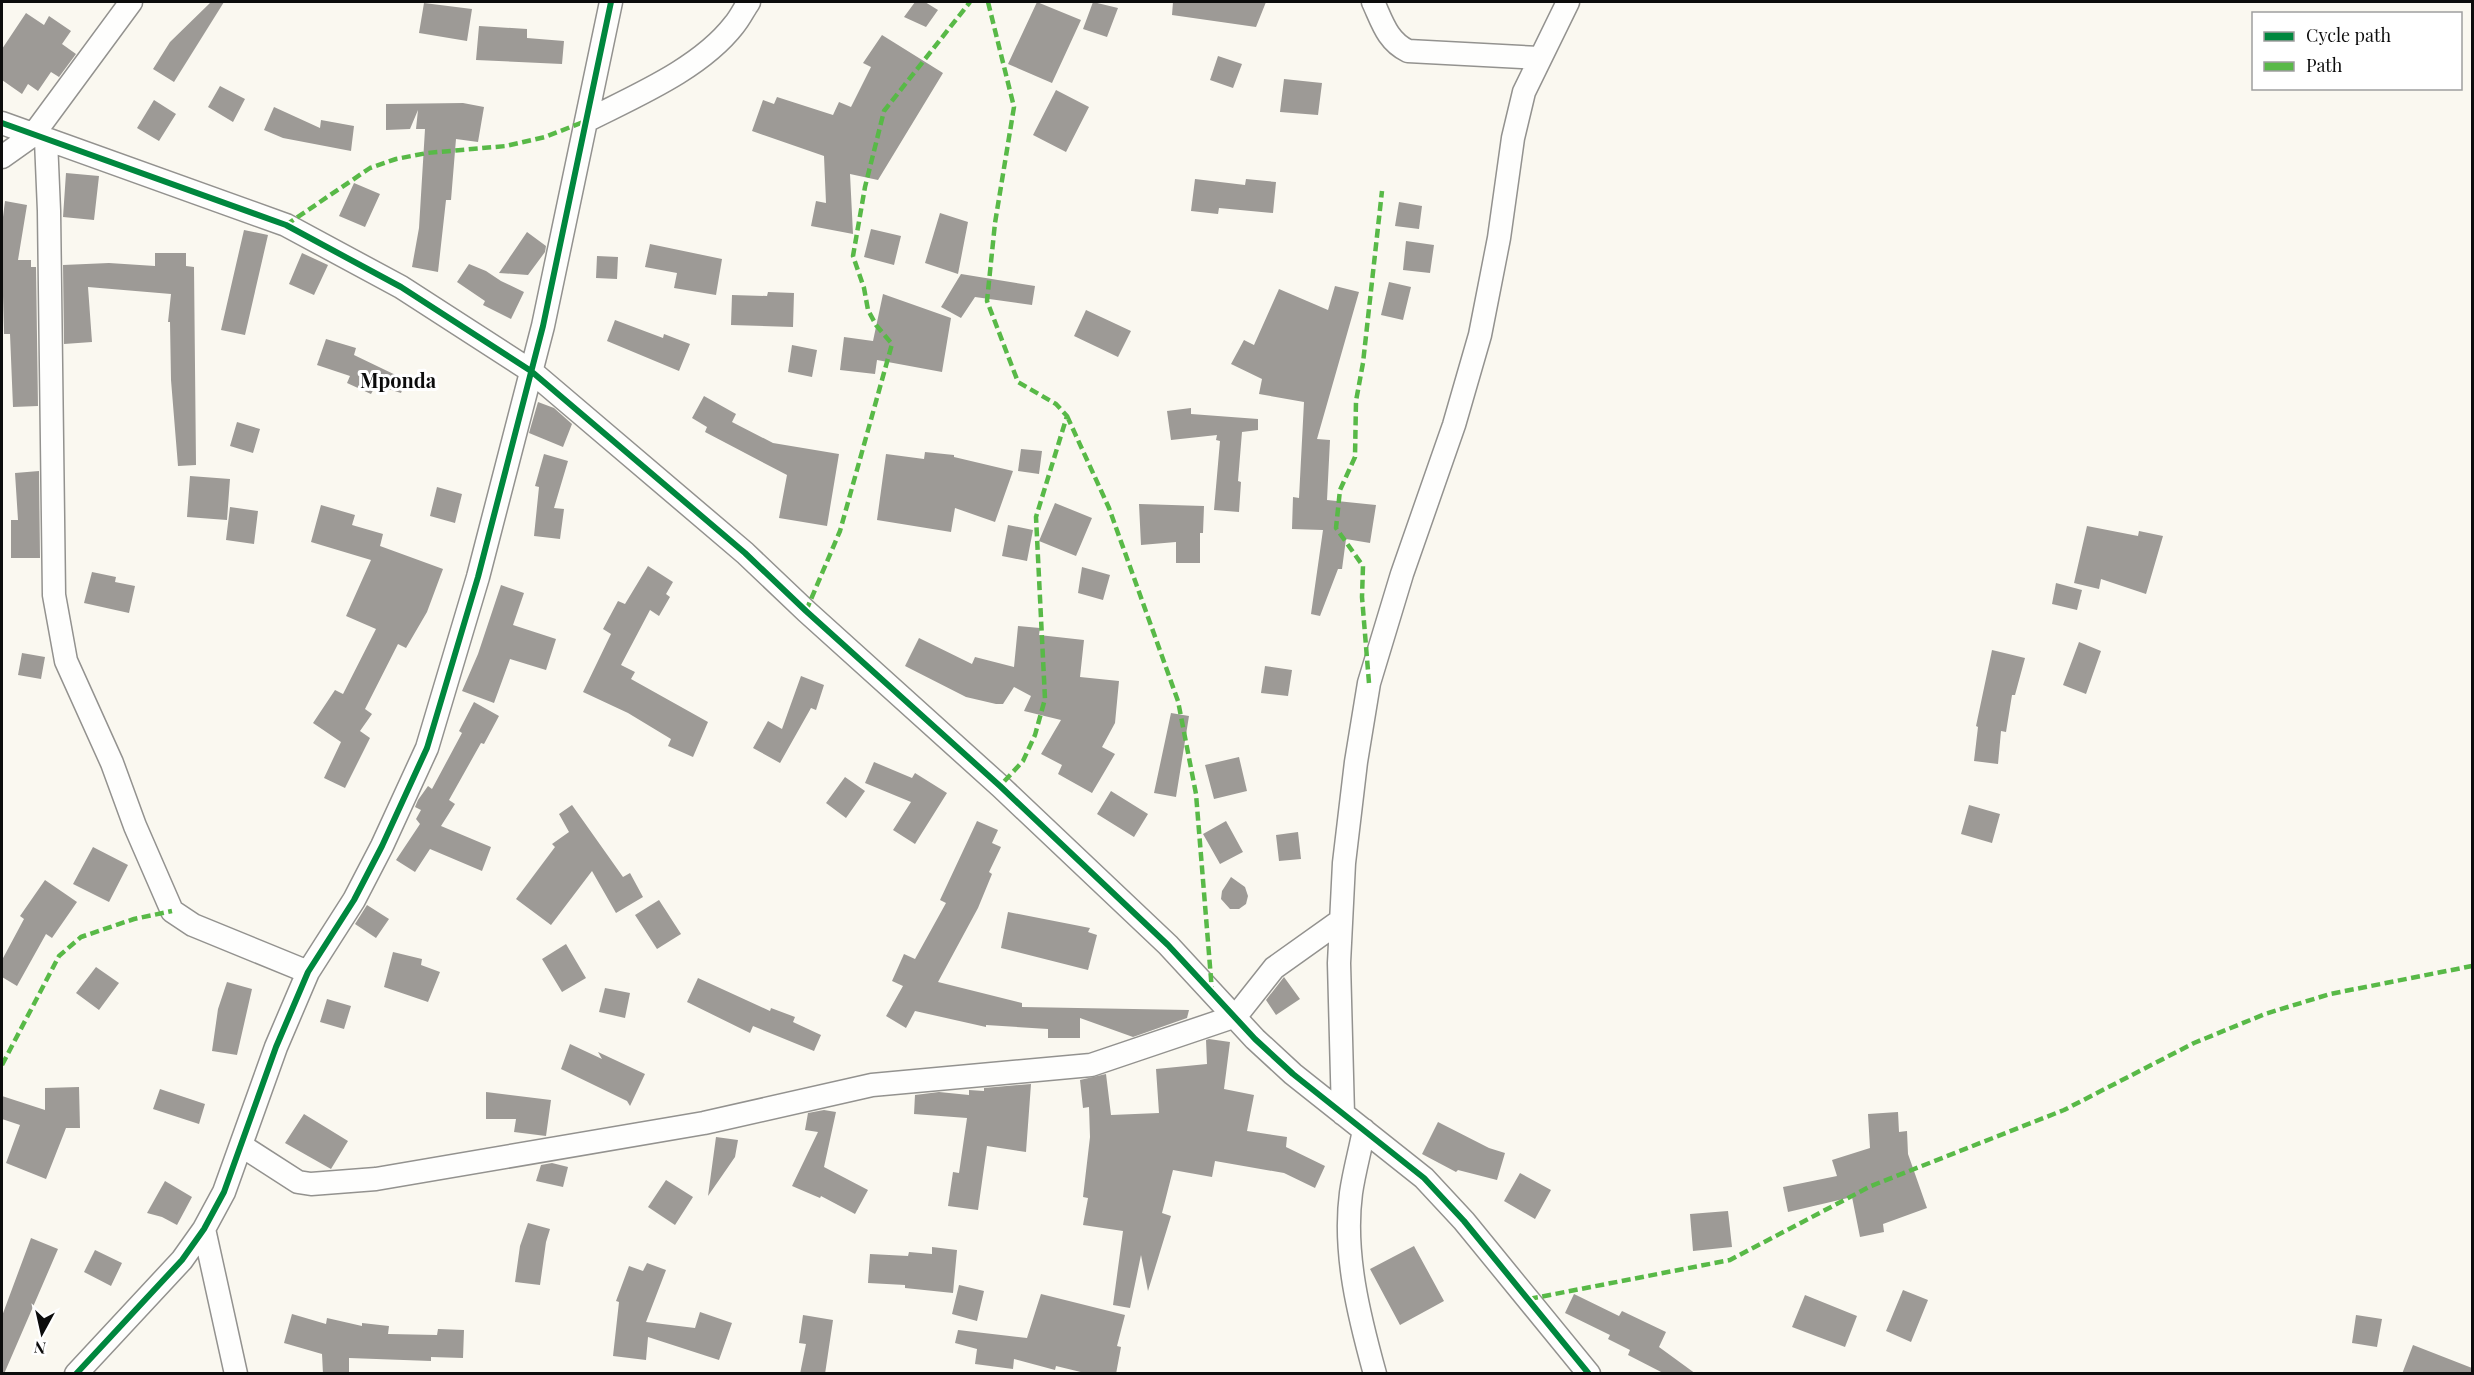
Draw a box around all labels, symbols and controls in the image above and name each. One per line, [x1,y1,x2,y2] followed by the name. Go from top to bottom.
[2252,12,2462,90] legend
[2306,23,2391,47] text: Cycle path
[2306,53,2343,77] text: Path
[360,366,437,393] district label: Mponda
[12,1303,72,1363] north arrow
[32,1337,47,1360] text: N

